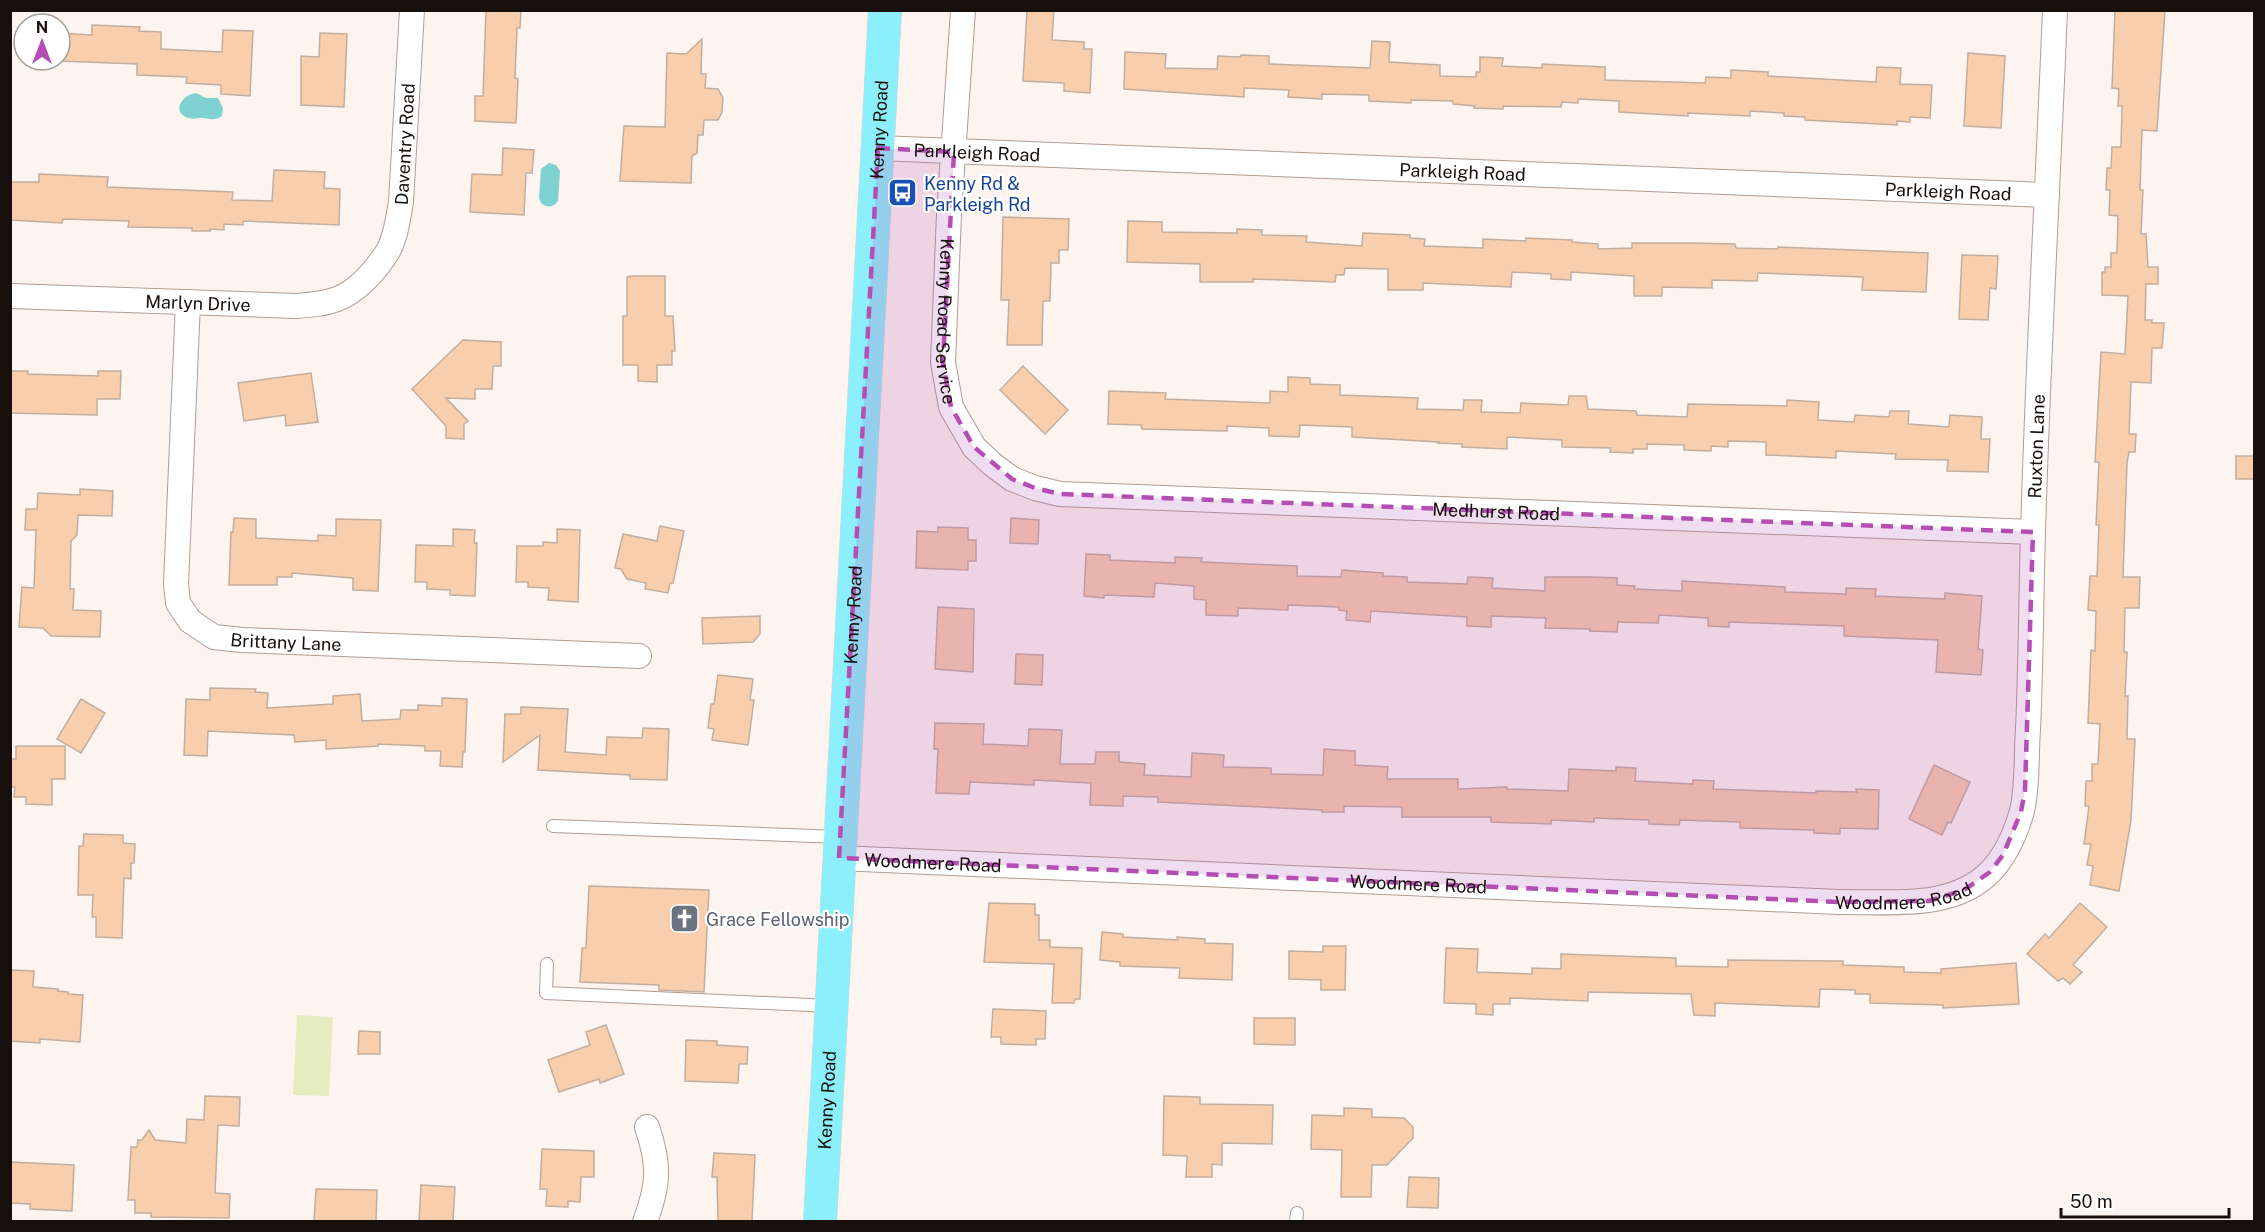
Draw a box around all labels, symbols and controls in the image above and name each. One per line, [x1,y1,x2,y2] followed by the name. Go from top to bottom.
[12,12,72,72] north arrow
[36,18,48,37] text: N
[865,80,892,180] street label: Kenny Road
[390,83,418,206] street label: Daventry Road
[913,139,1041,165] street label: Parkleigh Road
[1399,158,1526,185] street label: Parkleigh Road
[924,173,1031,215] place label: Kenny Rd & Parkleigh Rd
[887,177,919,209] bus stop icon: Kenny Rd & Parkleigh Rd
[1884,178,2012,204] street label: Parkleigh Road
[932,238,961,406] street label: Kenny Road Service
[145,290,251,315] street label: Marlyn Drive
[2024,394,2048,499] street label: Ruxton Lane
[1432,498,1560,524] street label: Medhurst Road
[839,565,866,665] street label: Kenny Road
[229,628,342,655] street label: Brittany Lane
[864,849,1002,876] street label: Woodmere Road
[1349,870,1488,897] street label: Woodmere Road
[1835,878,1975,913] street label: Woodmere Road
[669,903,701,935] church icon: Grace Fellowship
[706,909,850,930] place label: Grace Fellowship
[813,1050,840,1150] street label: Kenny Road
[2061,1181,2229,1219] scale bar
[2070,1191,2113,1212] text: 50 m

